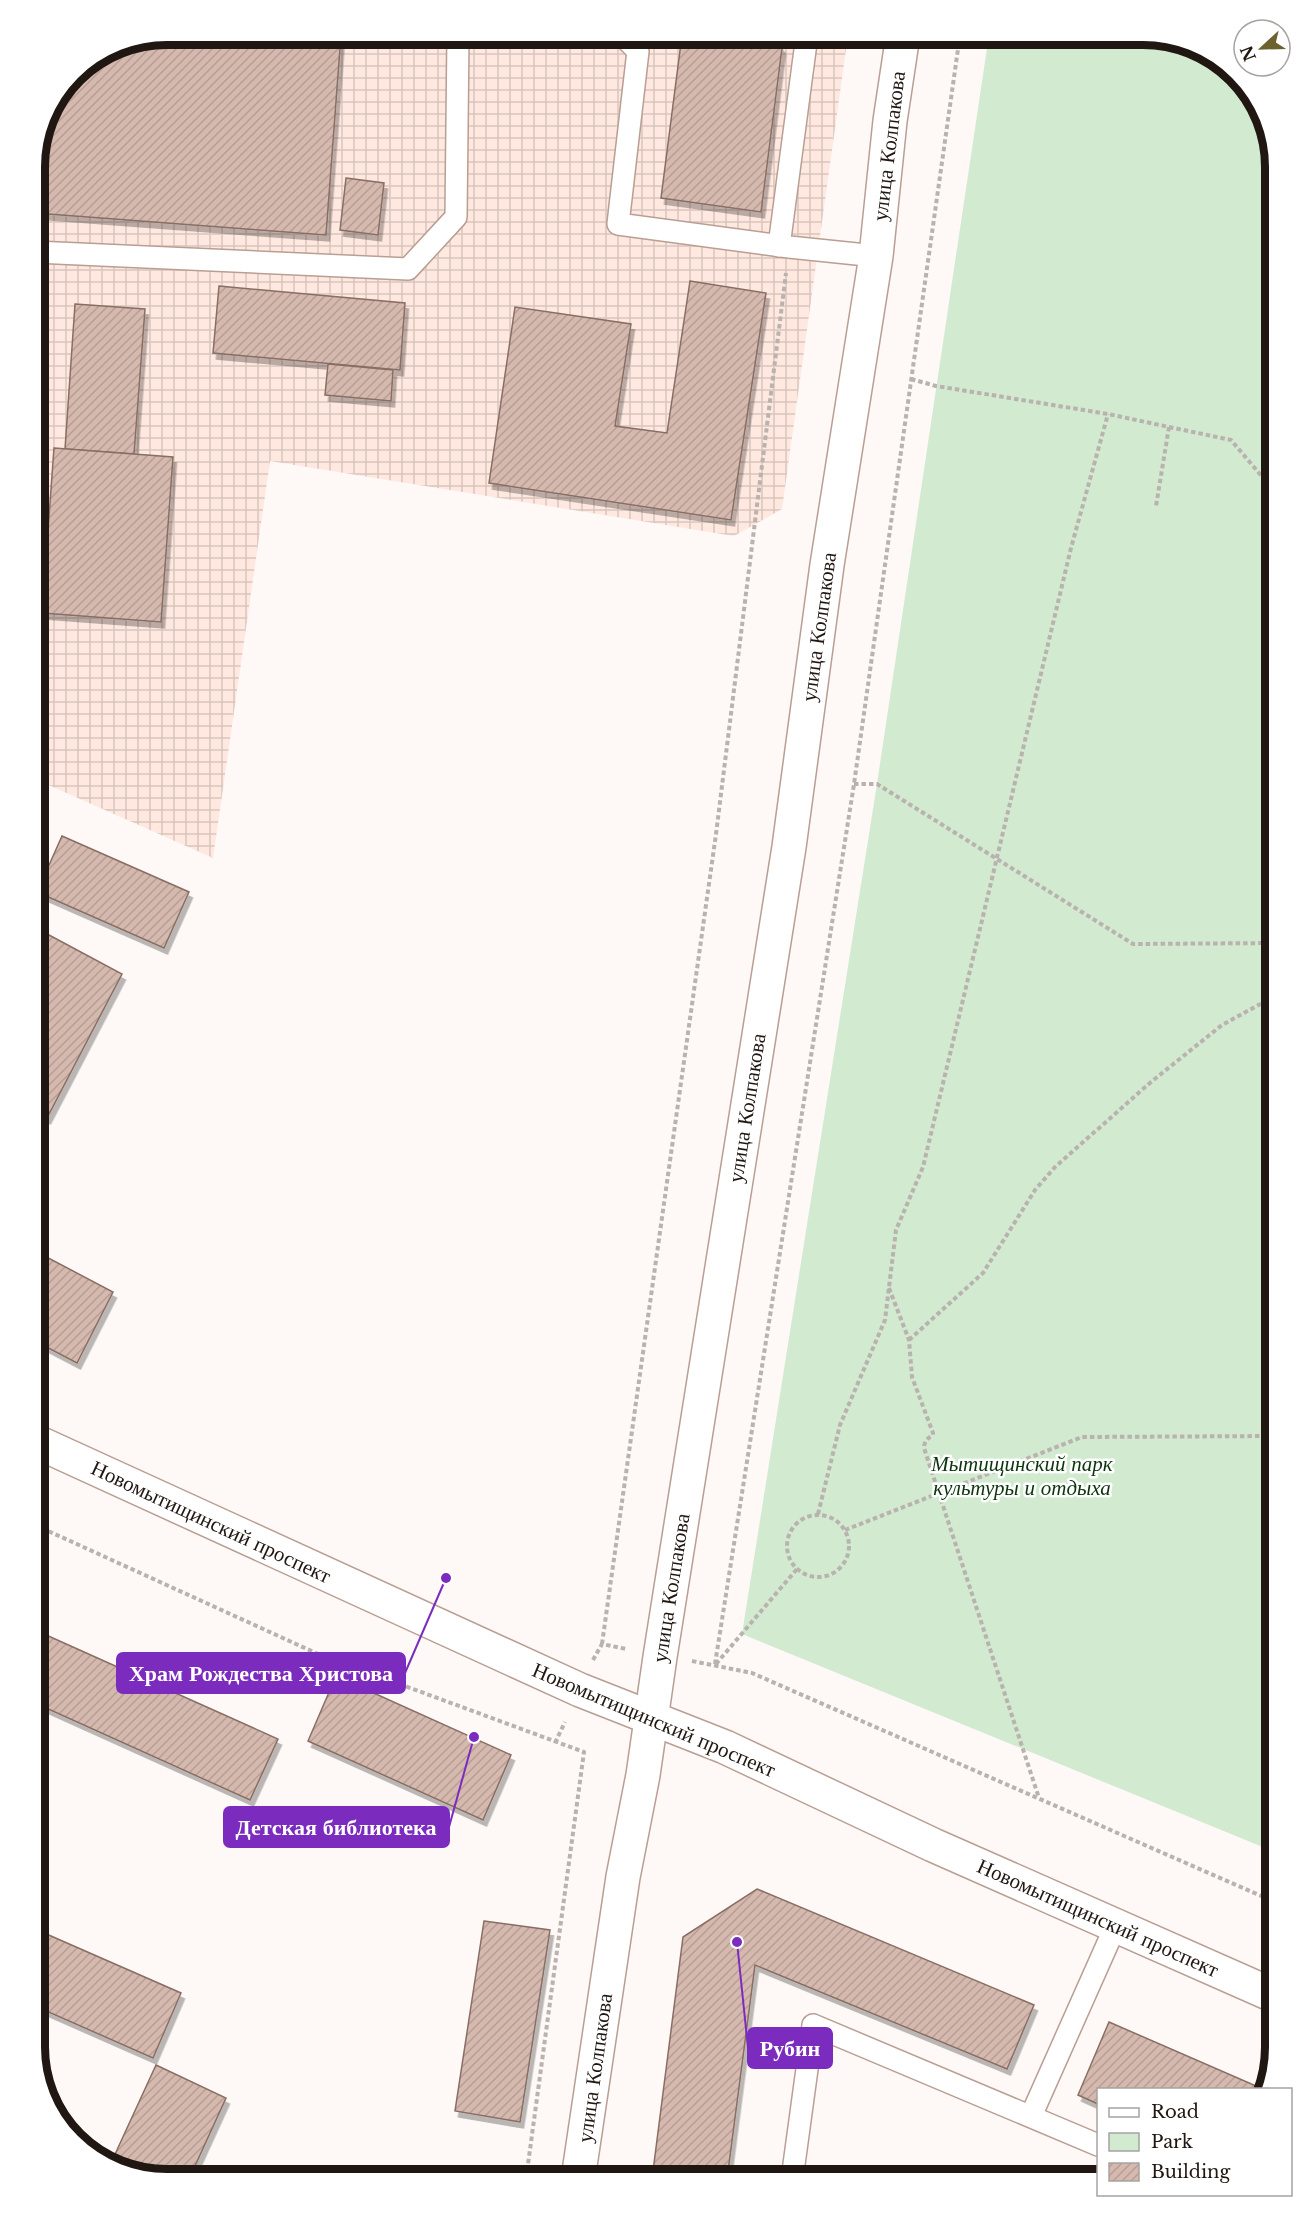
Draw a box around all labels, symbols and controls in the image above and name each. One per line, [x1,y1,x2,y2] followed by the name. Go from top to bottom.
[1232,18,1292,78] north arrow
[1236,43,1260,64] text: N
[867,69,911,222] street label: улица Колпакова
[796,550,842,703] street label: улица Колпакова
[722,1031,772,1184] street label: улица Колпакова
[930,1451,1113,1501] park label: Мытищинский парк культуры и отдыха
[87,1455,335,1589] street label: Новомытищинский проспект
[646,1511,696,1664] street label: улица Колпакова
[117,1653,405,1693] callout: Храм Рождества Христова
[528,1657,780,1783] street label: Новомытищинский проспект
[129,1660,393,1687] text: Храм Рождества Христова
[224,1807,449,1847] callout: Детская библиотека
[236,1814,436,1841] text: Детская библиотека
[973,1853,1223,1983] street label: Новомытищинский проспект
[572,1991,618,2144] street label: улица Колпакова
[748,2028,832,2068] callout: Рубин
[760,2035,821,2062] text: Рубин
[1097,2088,1292,2196] legend
[1151,2101,1199,2123] text: Road
[1151,2131,1193,2153] text: Park
[1151,2161,1230,2183] text: Building

